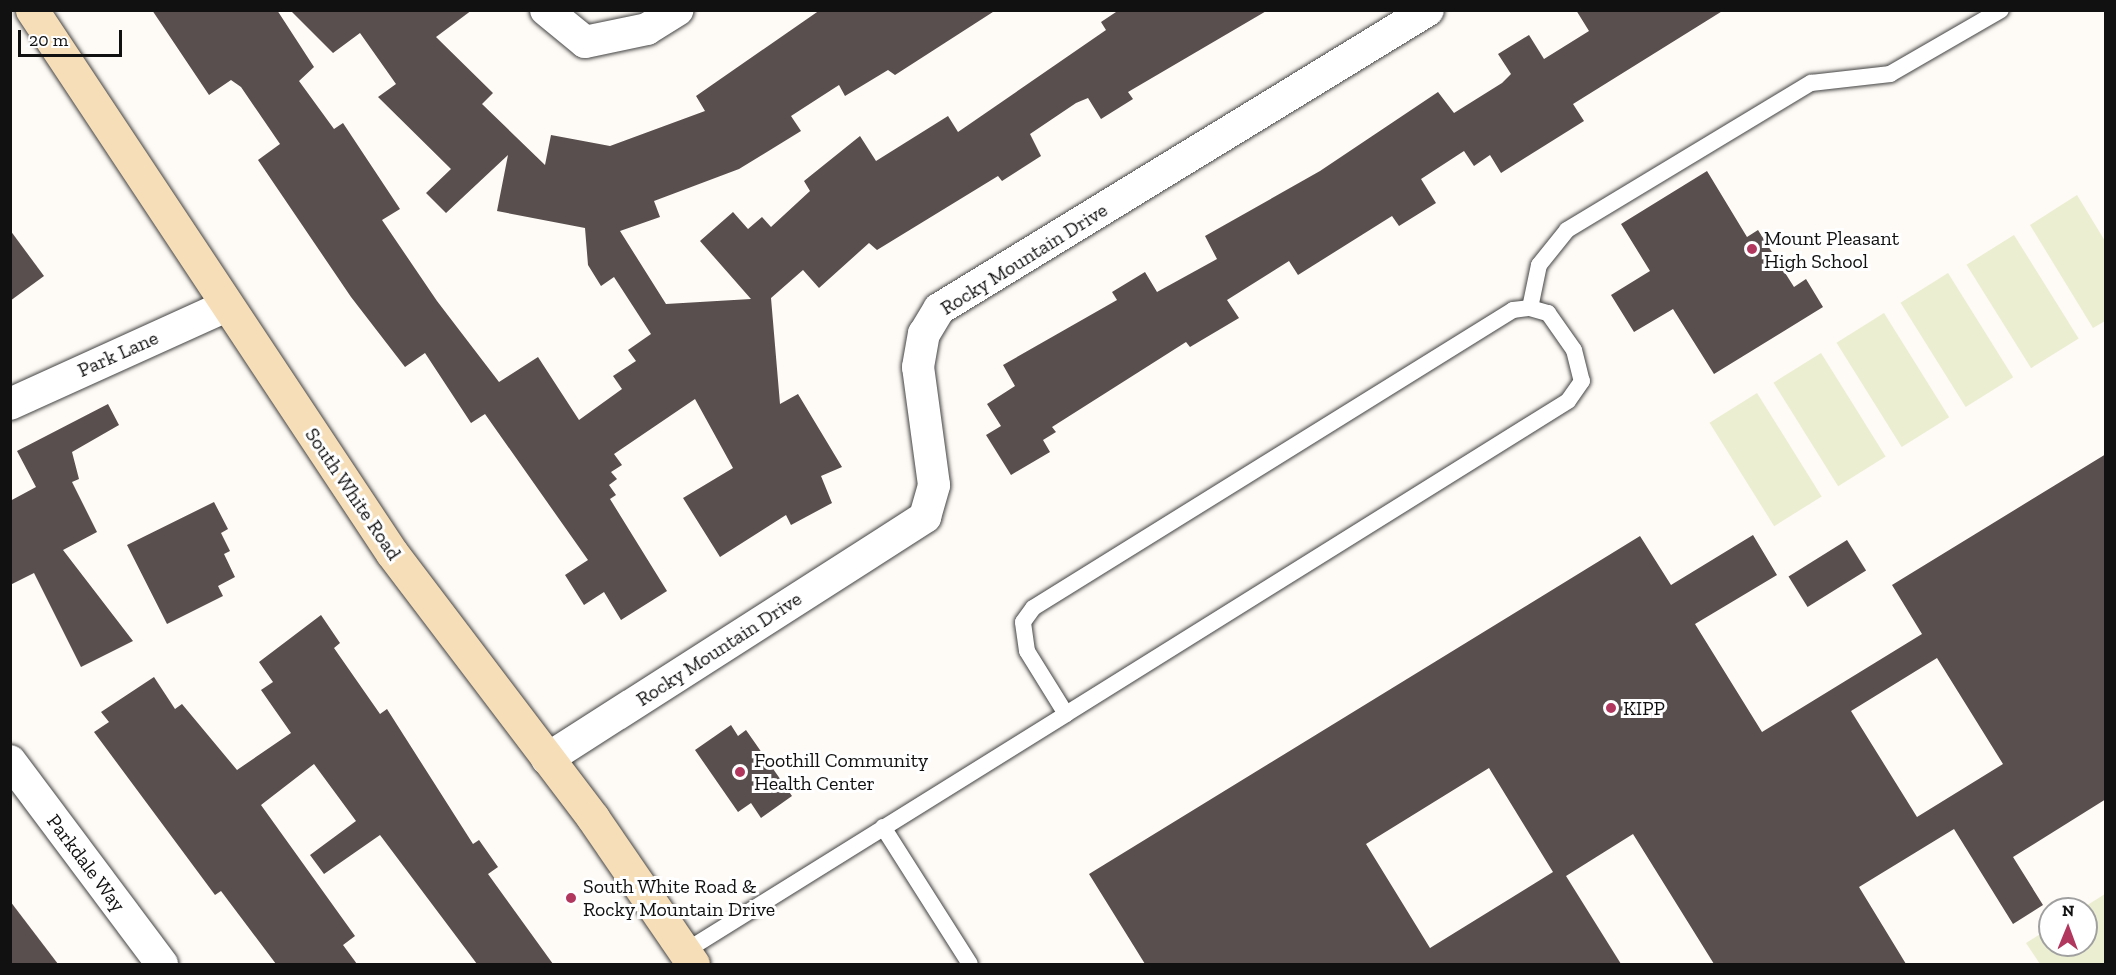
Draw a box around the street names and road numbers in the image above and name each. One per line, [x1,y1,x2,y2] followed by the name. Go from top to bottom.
[936,198,1112,320] street label: Rocky Mountain Drive
[74,326,162,382] street label: Park Lane
[300,423,406,565] street label: South White Road
[632,586,806,712] street label: Rocky Mountain Drive
[41,809,131,917] street label: Parkdale Way

